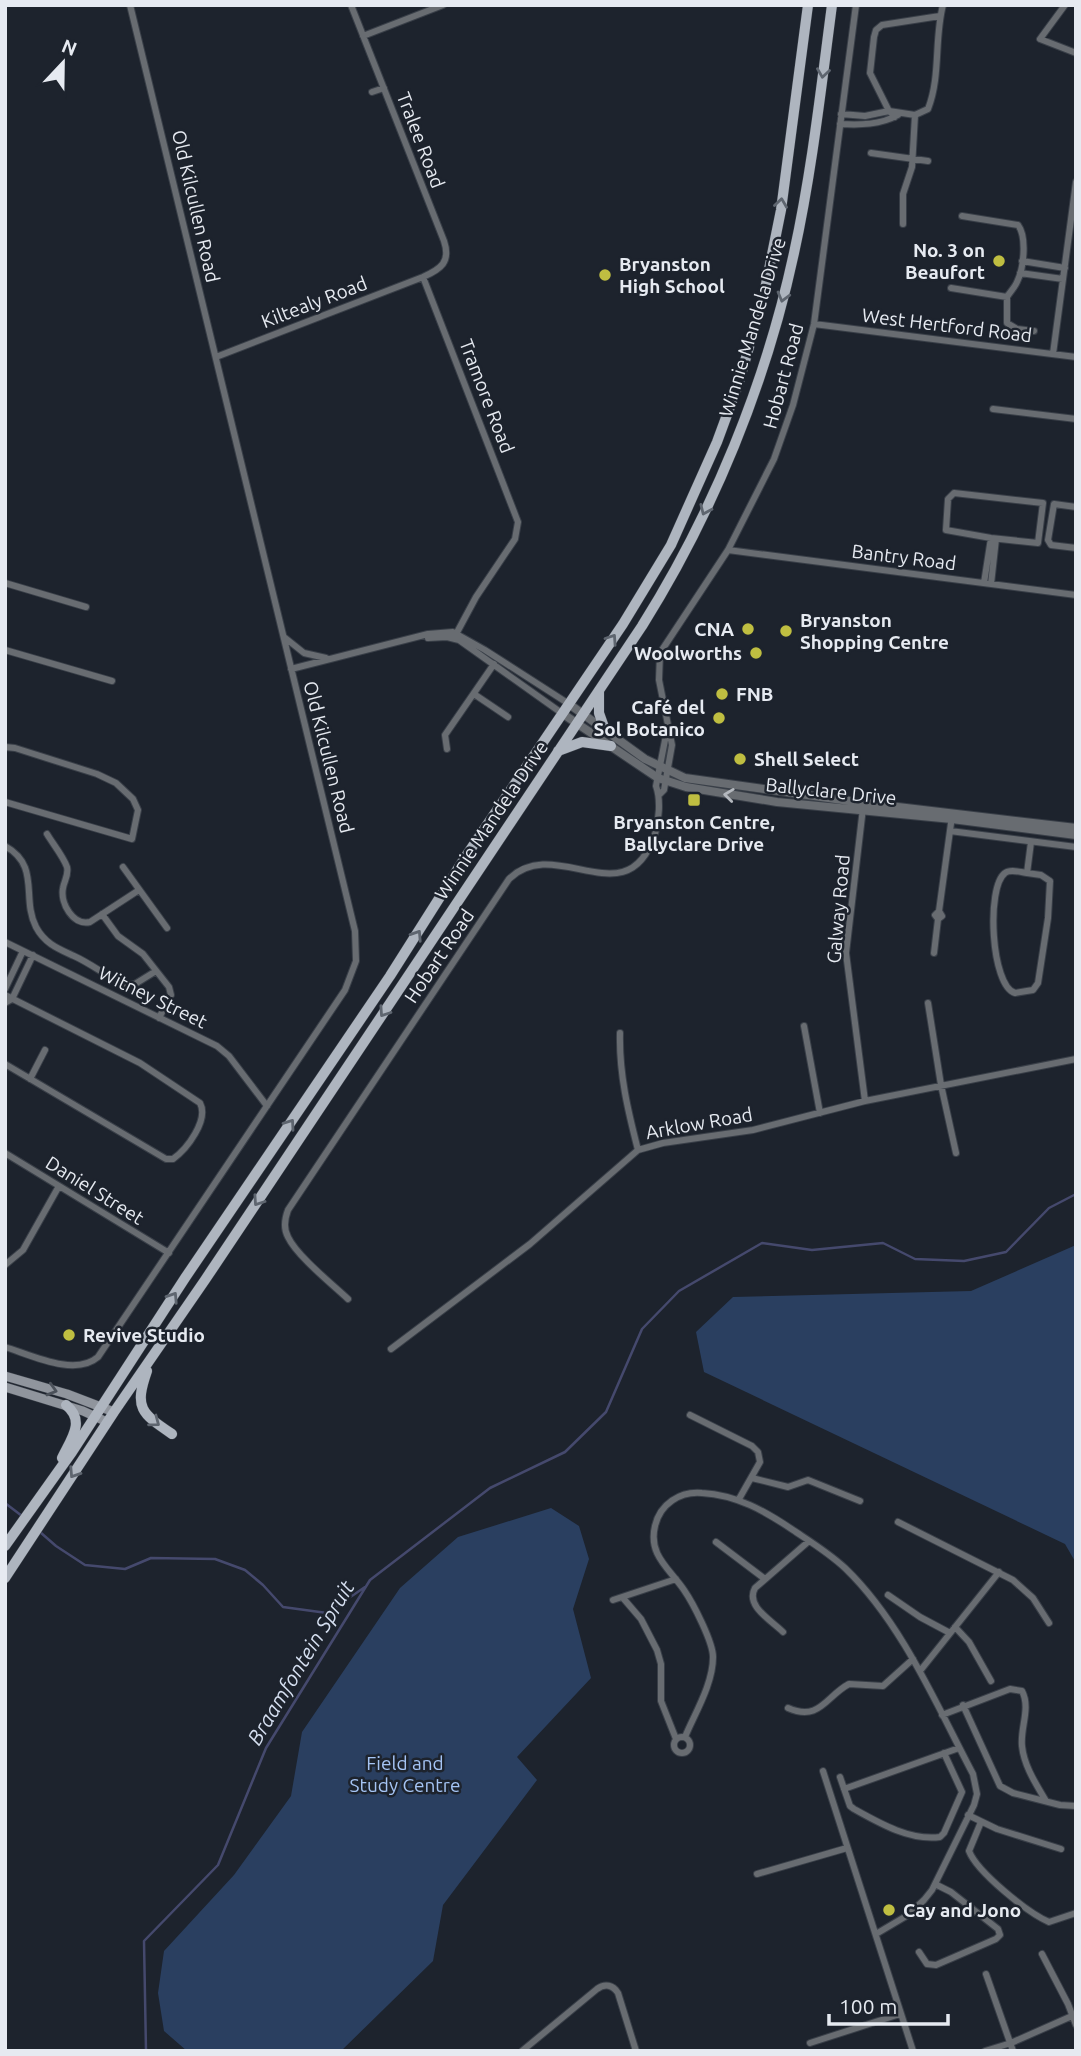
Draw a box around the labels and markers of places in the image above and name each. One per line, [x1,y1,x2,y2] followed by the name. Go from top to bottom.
[905,239,985,283] place label: No. 3 on Beaufort
[619,253,725,297] place label: Bryanston High School
[991,253,1007,269] marker: No. 3 on Beaufort
[597,267,613,283] marker: Bryanston High School
[800,609,949,653] place label: Bryanston Shopping Centre
[694,618,735,640] place label: CNA
[740,621,756,637] marker: CNA
[778,623,794,639] marker: Bryanston Shopping Centre
[634,642,742,664] place label: Woolworths
[748,645,764,661] marker: Woolworths
[736,683,773,705] place label: FNB
[714,686,730,702] marker: FNB
[593,696,705,740] place label: Café del Sol Botanico
[711,710,727,726] marker: Café del Sol Botanico
[754,748,859,770] place label: Shell Select
[732,751,748,767] marker: Shell Select
[686,792,702,808] marker: Bryanston Centre, Ballyclare Drive
[613,811,775,855] place label: Bryanston Centre, Ballyclare Drive
[83,1324,205,1346] place label: Revive Studio
[61,1327,77,1343] marker: Revive Studio
[903,1899,1021,1921] place label: Cay and Jono
[881,1902,897,1918] marker: Cay and Jono

